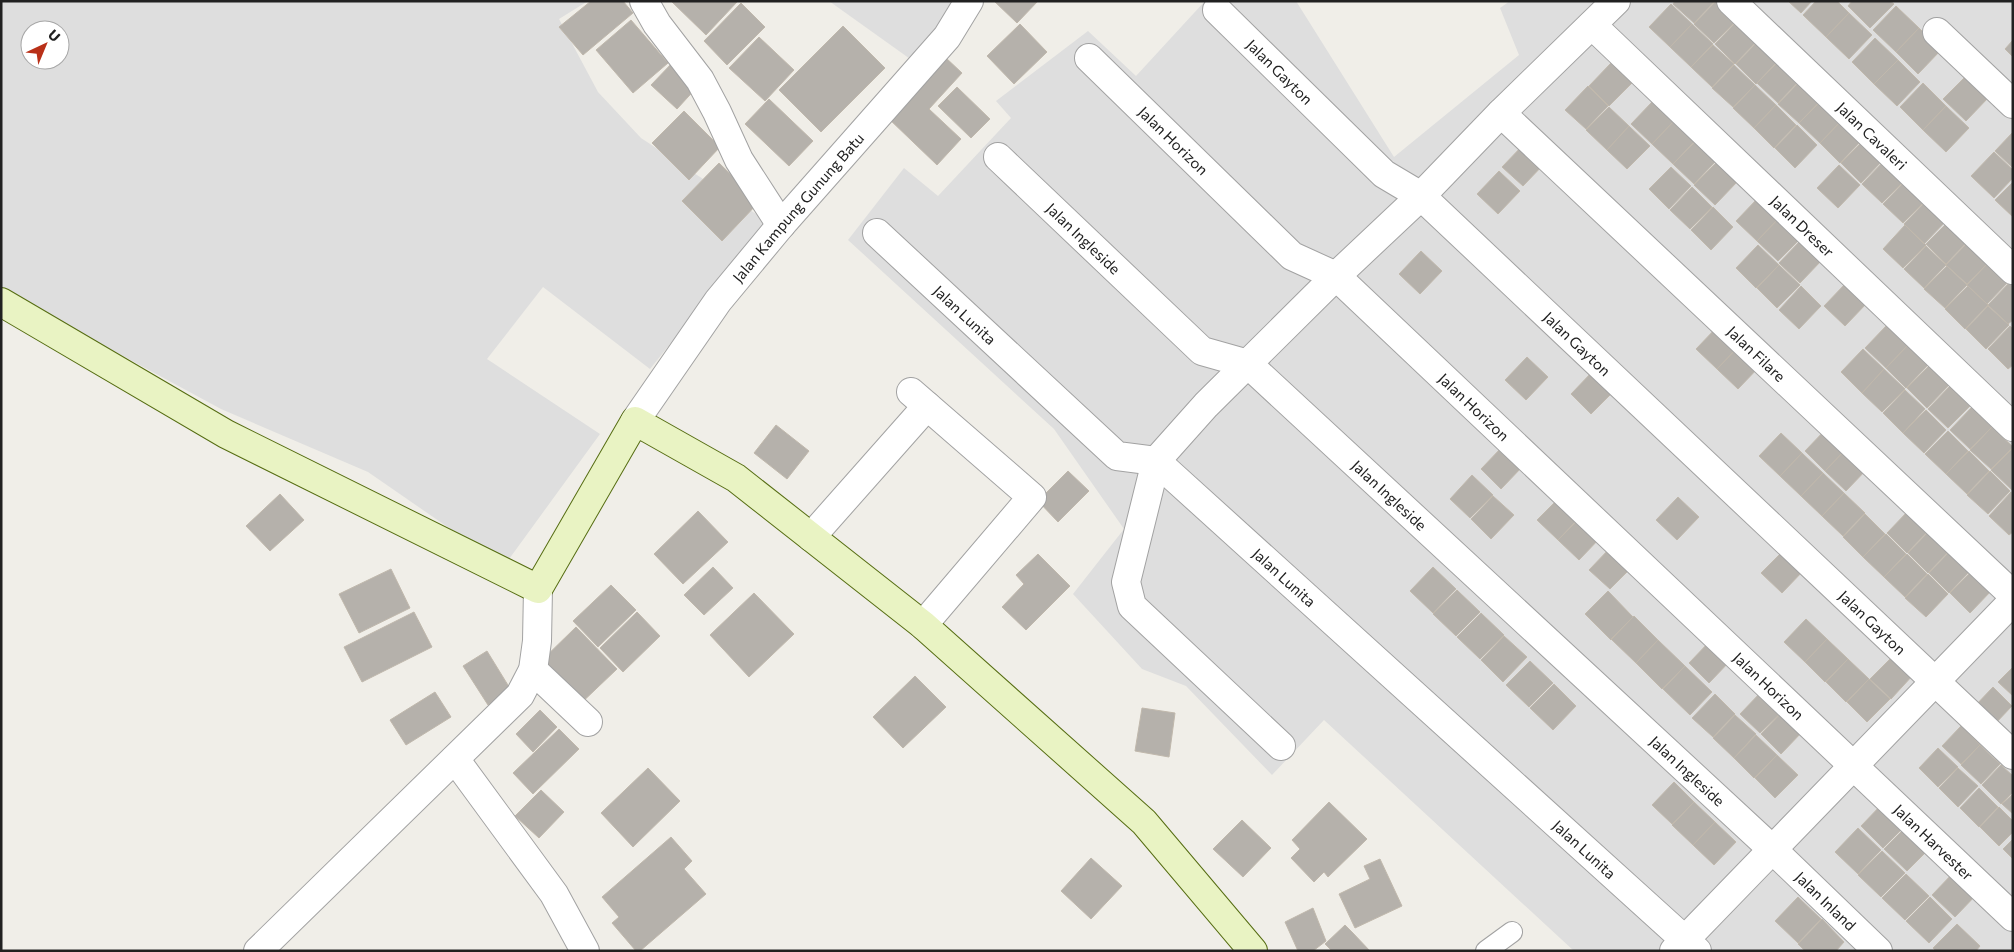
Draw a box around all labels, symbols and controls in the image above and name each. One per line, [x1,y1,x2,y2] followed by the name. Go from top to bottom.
[20,20,70,70] north arrow
[45,26,64,45] text: U
[1243,35,1317,108] street label: Jalan Gayton
[1833,98,1911,173] street label: Jalan Cavaleri
[1135,102,1212,178] street label: Jalan Horizon
[729,129,867,286] street label: Jalan Kampung Gunung Batu
[1767,192,1838,260] street label: Jalan Dreser
[1043,199,1124,278] street label: Jalan Ingleside
[930,281,1000,348] street label: Jalan Lunita
[1540,308,1614,379] street label: Jalan Gayton
[1724,322,1789,385] street label: Jalan Filare
[1435,369,1513,444] street label: Jalan Horizon
[1348,456,1431,534] street label: Jalan Ingleside
[1249,544,1320,610] street label: Jalan Lunita
[1835,586,1910,658] street label: Jalan Gayton
[1730,648,1808,723] street label: Jalan Horizon
[1646,732,1728,810] street label: Jalan Ingleside
[1890,800,1977,884] street label: Jalan Harvester
[1549,816,1620,882] street label: Jalan Lunita
[1792,868,1860,934] street label: Jalan Inland

